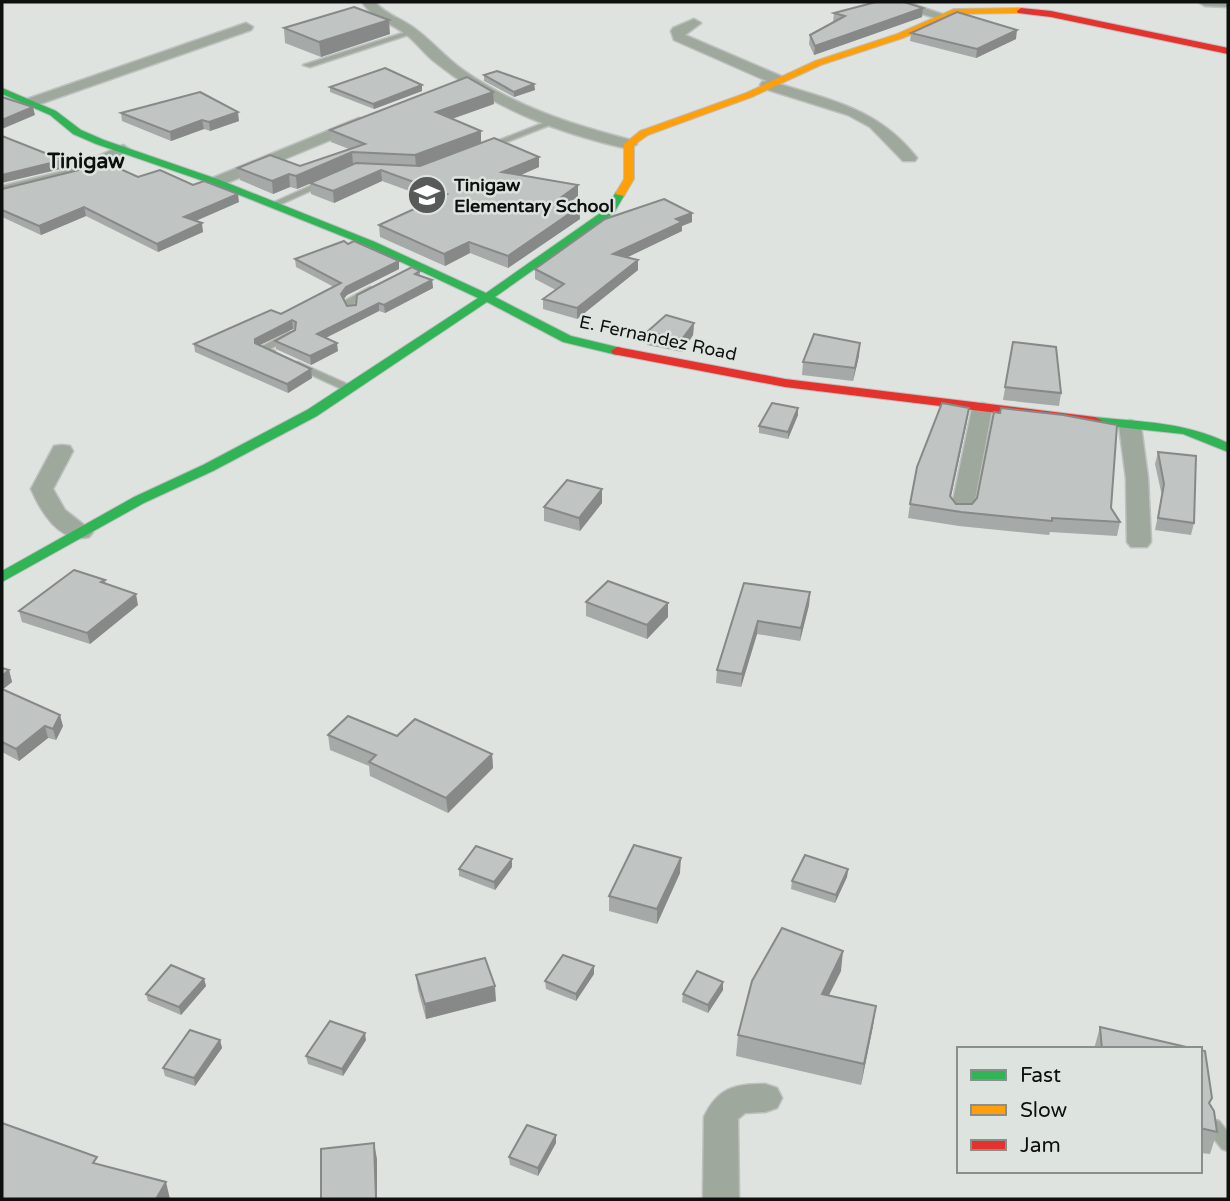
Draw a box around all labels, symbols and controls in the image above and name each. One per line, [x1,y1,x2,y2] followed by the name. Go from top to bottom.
[46,149,125,174] district label: Tinigaw
[406,174,448,216] school or university icon: Tinigaw Elementary School
[453,174,614,217] place label: Tinigaw Elementary School
[577,311,739,365] street label: E. Fernandez Road
[957,1047,1202,1173] legend
[1020,1063,1061,1088] text: Fast
[1020,1098,1068,1123] text: Slow
[1020,1133,1061,1158] text: Jam

